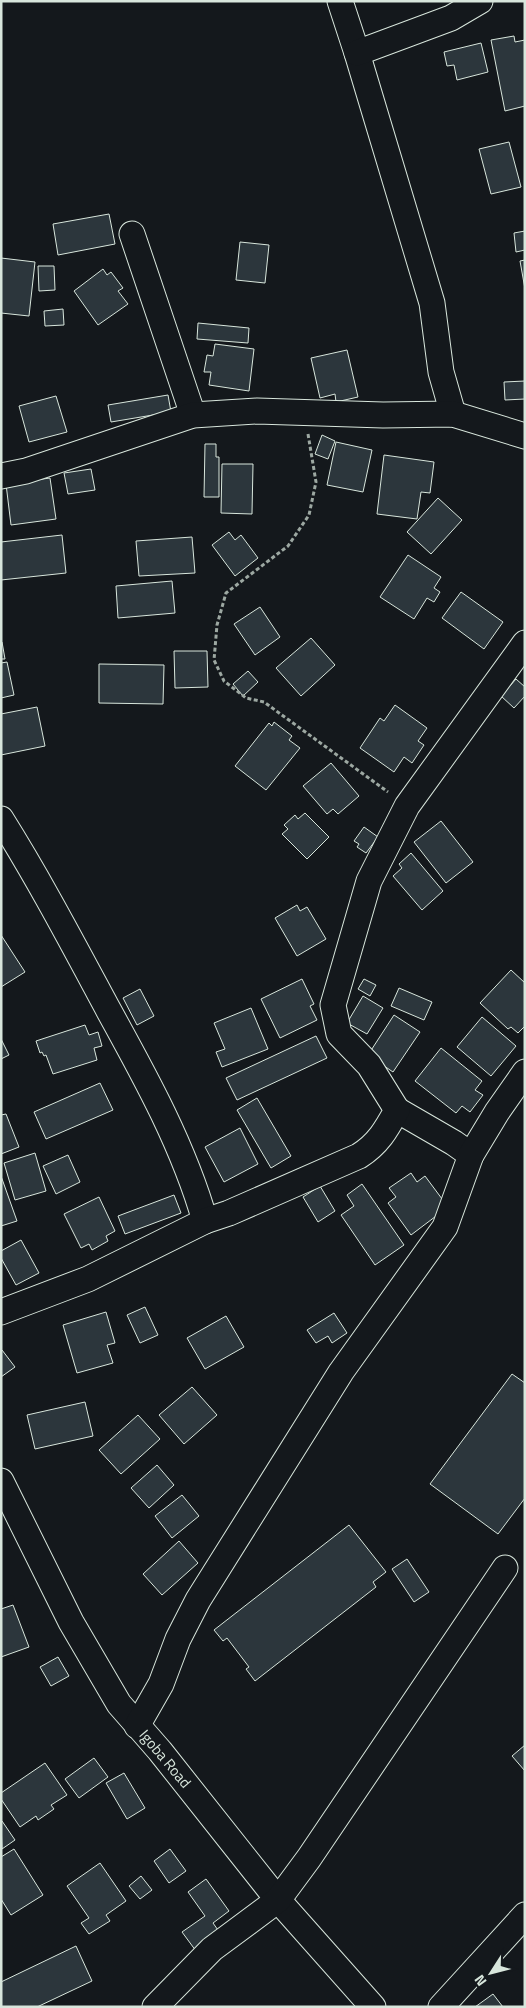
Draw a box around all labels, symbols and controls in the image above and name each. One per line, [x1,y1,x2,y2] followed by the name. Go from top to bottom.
[134,1724,197,1793] street label: Igoba Road
[466,1948,516,1998] north arrow
[469,1971,491,1991] text: N

